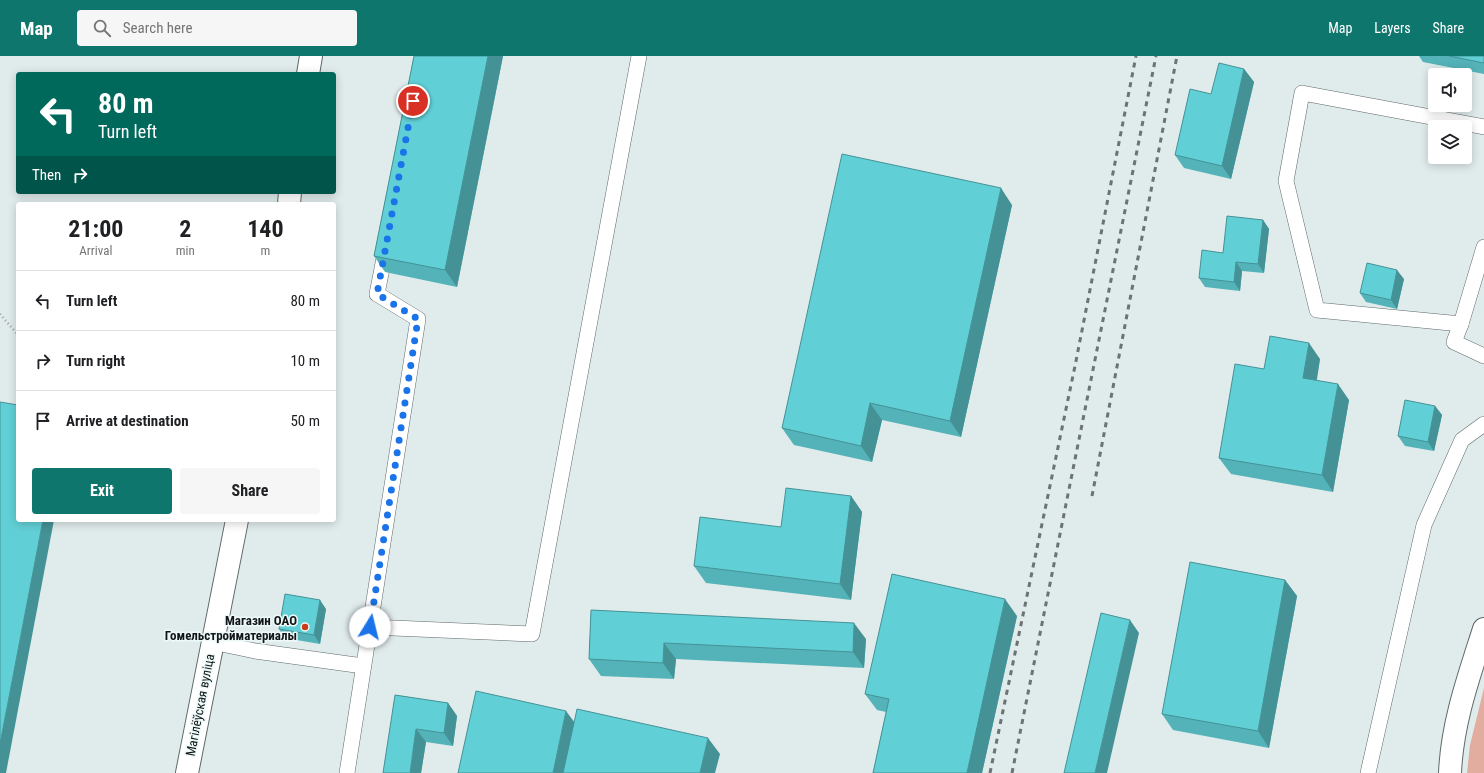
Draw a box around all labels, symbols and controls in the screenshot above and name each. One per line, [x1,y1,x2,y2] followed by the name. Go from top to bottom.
[77,10,357,46] search box
[20,17,53,40] text: Map
[91,17,113,39] icon: search
[123,19,193,37] text: Search here
[1328,20,1352,36] text: Map
[1374,20,1411,36] text: Layers
[1433,20,1464,36] text: Share
[1428,68,1472,164] map controls
[1428,68,1472,112] button: sound
[396,84,430,118] pin
[98,87,154,120] text: 80 m
[32,88,84,140] icon: left
[402,90,424,112] icon: arrive
[1428,120,1472,164] button: layers
[98,121,157,142] text: Turn left
[69,164,91,186] icon: right
[32,166,61,184] text: Then
[68,215,123,243] text: 21:00
[179,215,191,243] text: 2
[247,215,284,243] text: 140
[79,243,112,258] text: Arrival
[176,243,195,258] text: min
[261,243,270,258] text: m
[32,290,54,312] icon: left
[66,292,117,310] text: Turn left
[290,292,320,310] text: 80 m
[32,350,54,372] icon: right
[66,352,125,370] text: Turn right
[290,352,320,370] text: 10 m
[32,410,54,432] icon: arrive
[66,412,189,430] text: Arrive at destination
[290,412,320,430] text: 50 m
[32,468,172,514] button: Exit
[180,468,320,514] button: Share
[349,606,391,648] position arrow
[165,613,297,643] place label: Магазин ОАО Гомельстройматериалы
[300,622,310,632] marker: Магазин ОАО Гомельстройматериалы
[183,653,217,757] street label: Магілёўская вуліца

